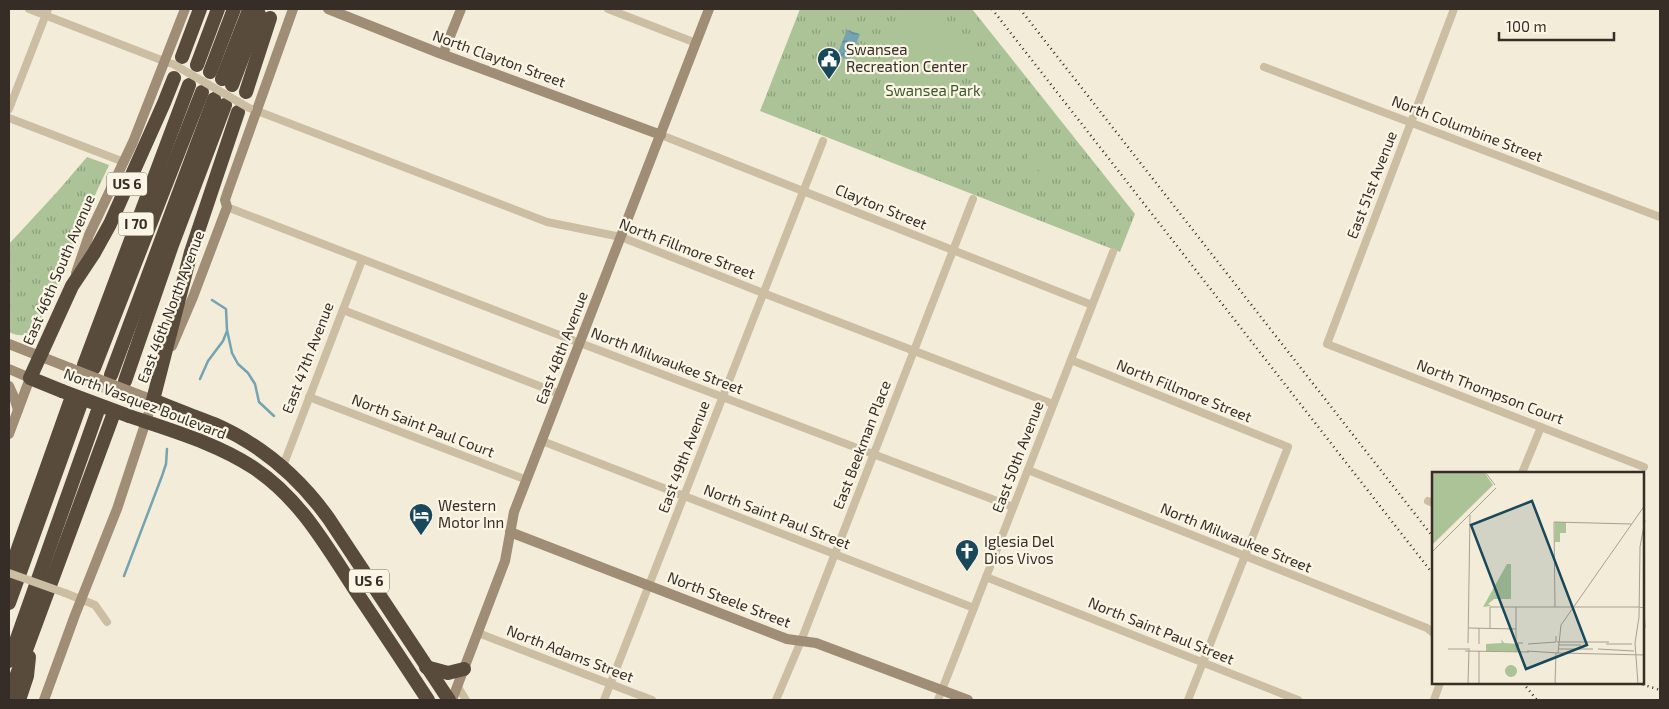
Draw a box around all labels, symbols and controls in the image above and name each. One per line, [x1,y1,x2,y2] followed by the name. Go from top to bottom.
[1499,10,1614,42] scale bar
[1506,17,1547,35] text: 100 m
[430,26,568,91] street label: North Clayton Street
[846,40,968,75] place label: Swansea Recreation Center
[816,46,842,80] public building icon: Swansea Recreation Center
[885,81,981,99] park label: Swansea Park
[1389,91,1546,165] street label: North Columbine Street
[1342,128,1400,241] street label: East 51st Avenue
[107,172,147,195] road number: US 6
[833,180,930,233] street label: Clayton Street
[18,192,98,348] street label: East 46th South Avenue
[118,212,154,235] road number: I 70
[617,214,758,282] street label: North Fillmore Street
[133,228,207,385] street label: East 46th North Avenue
[531,289,591,407] street label: East 48th Avenue
[278,299,337,416] street label: East 47th Avenue
[589,323,746,398] street label: North Milwaukee Street
[1114,355,1255,426] street label: North Fillmore Street
[1414,355,1567,428] street label: North Thompson Court
[62,364,229,442] street label: North Vasquez Boulevard
[828,378,894,512] street label: East Beekman Place
[349,390,498,461] street label: North Saint Paul Court
[653,398,713,515] street label: East 49th Avenue
[988,398,1047,515] street label: East 50th Avenue
[1432,472,1644,684] inset map
[701,480,854,552] street label: North Saint Paul Street
[438,496,504,531] place label: Western Motor Inn
[1158,498,1315,576] street label: North Milwaukee Street
[408,502,434,536] hotel icon: Western Motor Inn
[984,532,1055,567] place label: Iglesia Del Dios Vivos
[954,538,980,572] church icon: Iglesia Del Dios Vivos
[665,567,794,631] street label: North Steele Street
[349,570,389,592] road number: US 6
[1086,593,1237,668] street label: North Saint Paul Street
[504,621,637,686] street label: North Adams Street

